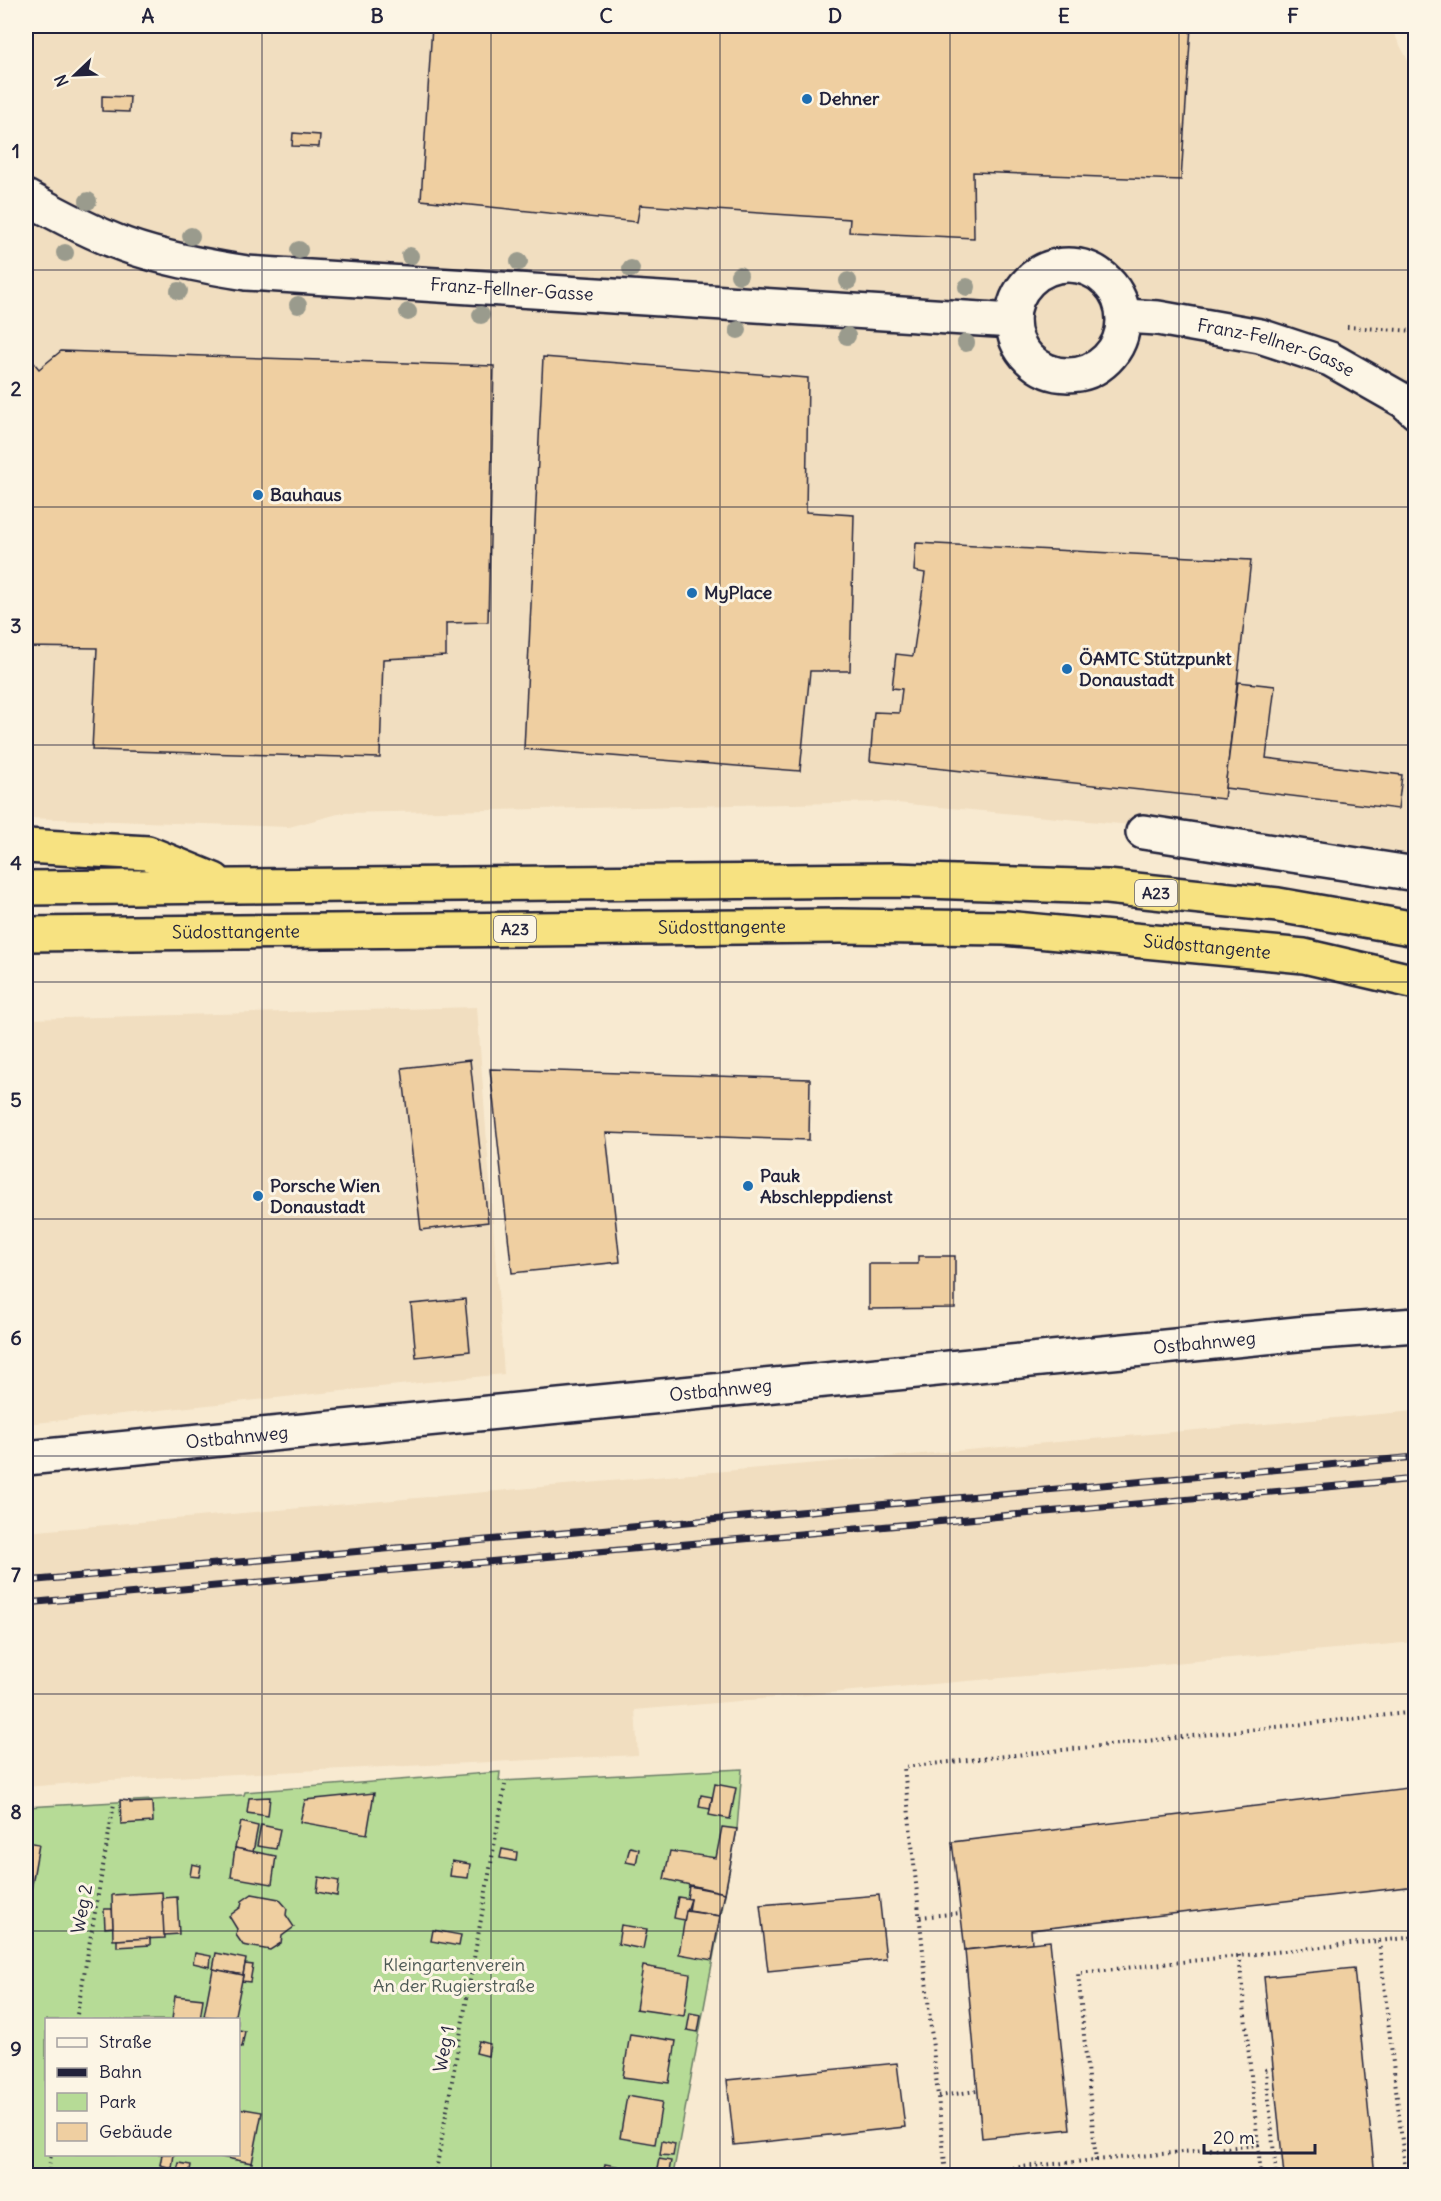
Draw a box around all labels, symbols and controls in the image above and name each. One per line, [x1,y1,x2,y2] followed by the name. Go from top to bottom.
[142,3,155,28] text: A
[370,3,384,28] text: B
[599,3,613,28] text: C
[828,3,842,28] text: D
[1058,3,1070,28] text: E
[1287,3,1299,28] text: F
[45,45,105,105] north arrow
[50,72,73,90] text: N
[819,87,880,110] place label: Dehner
[800,92,814,106] marker: Dehner
[12,138,20,163] text: 1
[430,273,594,306] street label: Franz-Fellner-Gasse
[1196,313,1359,382] street label: Franz-Fellner-Gasse
[11,376,22,401] text: 2
[270,483,342,506] place label: Bauhaus
[251,488,265,502] marker: Bauhaus
[704,581,772,604] place label: MyPlace
[685,586,699,600] marker: MyPlace
[10,613,22,638] text: 3
[1079,647,1232,691] place label: ÖAMTC Stützpunkt Donaustadt
[1060,662,1074,676] marker: ÖAMTC Stützpunkt Donaustadt
[10,850,22,875] text: 4
[1135,880,1177,906] road number: A23
[658,915,786,939] street label: Südosttangente
[494,916,536,942] road number: A23
[172,919,300,944] street label: Südosttangente
[1142,929,1272,964] street label: Südosttangente
[10,1087,22,1112] text: 5
[760,1164,893,1208] place label: Pauk Abschleppdienst
[270,1174,381,1218] place label: Porsche Wien Donaustadt
[741,1179,755,1193] marker: Pauk Abschleppdienst
[251,1189,265,1203] marker: Porsche Wien Donaustadt
[10,1325,22,1350] text: 6
[1152,1326,1257,1359] street label: Ostbahnweg
[668,1373,773,1406] street label: Ostbahnweg
[185,1420,289,1453] street label: Ostbahnweg
[11,1562,21,1587] text: 7
[10,1799,22,1824] text: 8
[66,1882,97,1935] street label: Weg 2
[373,1953,535,1997] park label: Kleingartenverein An der Rugierstraße
[45,2018,240,2156] legend
[428,2024,459,2074] street label: Weg 1
[99,2030,152,2053] text: Straße
[10,2036,22,2061] text: 9
[99,2060,142,2083] text: Bahn
[99,2090,136,2113] text: Park
[1204,2117,1315,2155] scale bar
[99,2120,172,2143] text: Gebäude
[1213,2126,1255,2149] text: 20 m

